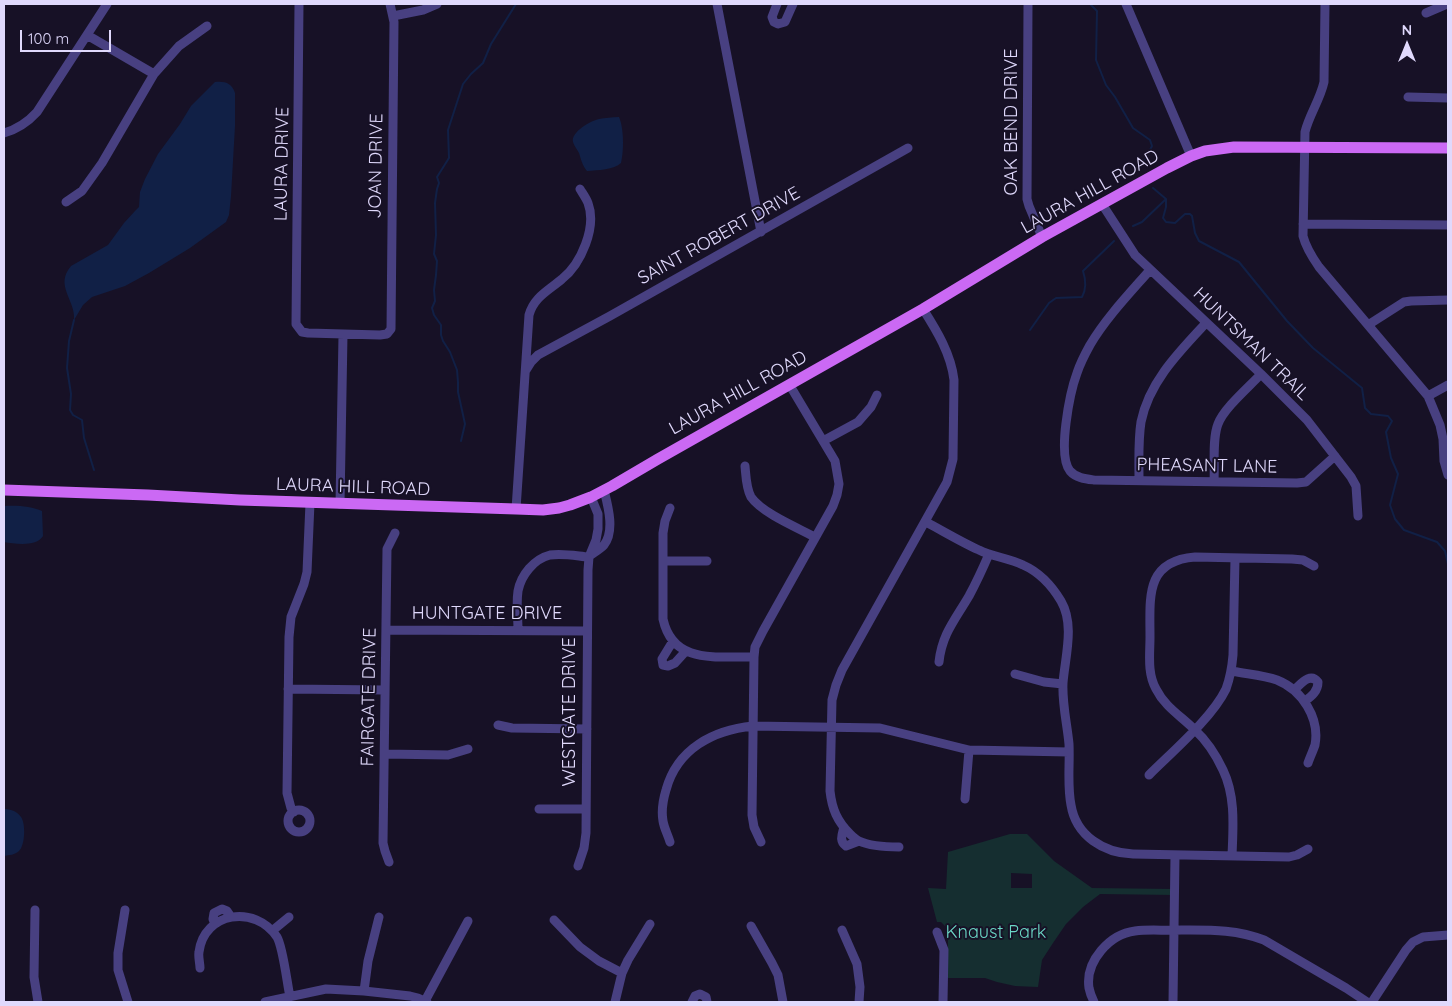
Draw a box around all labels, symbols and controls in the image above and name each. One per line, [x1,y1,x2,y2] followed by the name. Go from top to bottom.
[22,20,114,52] scale bar
[1382,20,1432,70] north arrow
[1402,21,1412,39] text: N
[28,29,69,48] text: 100 m
[1001,48,1023,196] street label: OAK BEND DRIVE
[270,107,294,221] street label: LAURA DRIVE
[364,113,388,219] street label: JOAN DRIVE
[1017,145,1163,239] street label: LAURA HILL ROAD
[634,182,804,290] street label: SAINT ROBERT DRIVE
[1188,283,1314,405] street label: HUNTSMAN TRAIL
[665,346,811,440] street label: LAURA HILL ROAD
[1136,454,1278,478] street label: PHEASANT LANE
[276,474,430,500] street label: LAURA HILL ROAD
[412,603,562,625] street label: HUNTGATE DRIVE
[357,628,381,766] street label: FAIRGATE DRIVE
[559,637,581,787] street label: WESTGATE DRIVE
[946,922,1046,944] park label: Knaust Park

